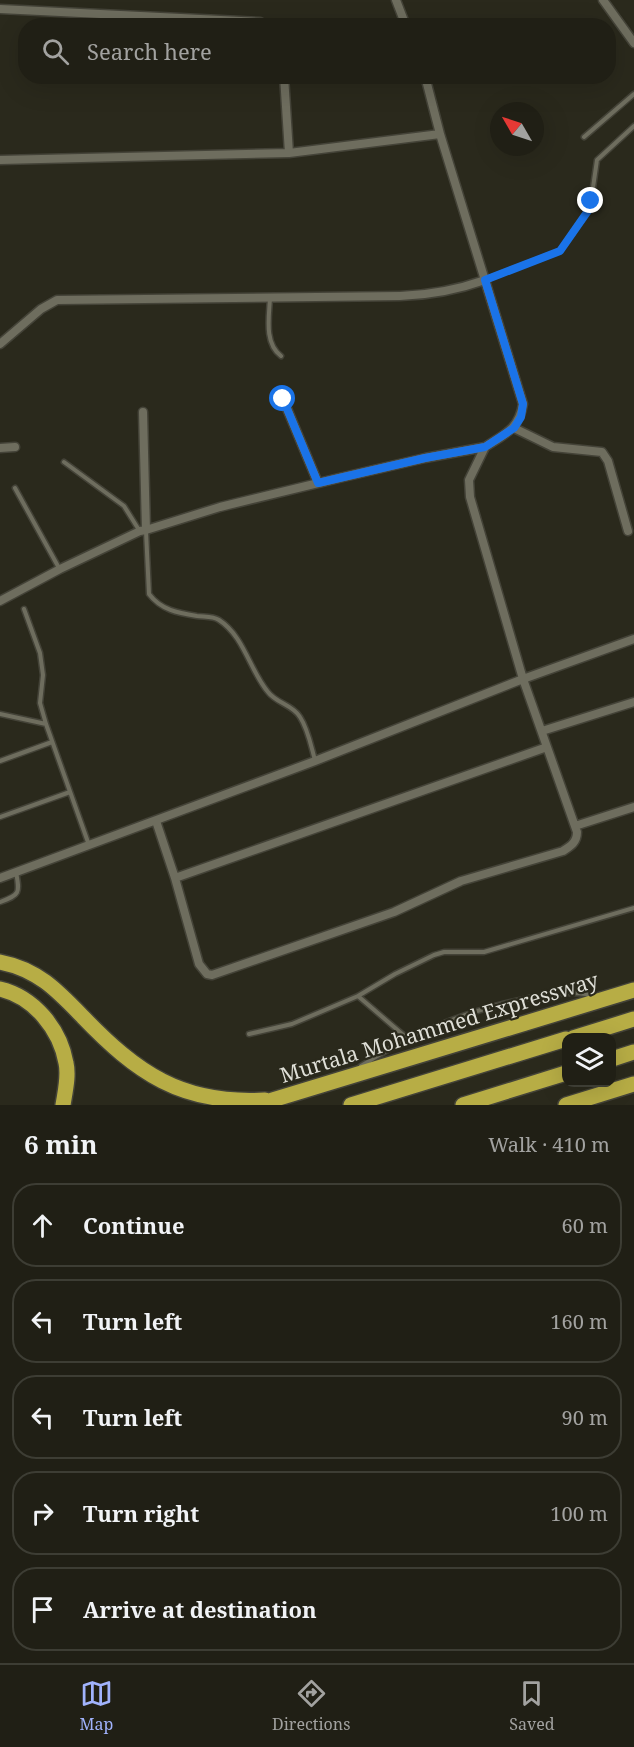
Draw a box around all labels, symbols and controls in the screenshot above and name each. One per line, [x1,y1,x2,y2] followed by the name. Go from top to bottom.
[18,18,616,84] search box
[39,35,72,68] icon: search
[87,36,212,66] text: Search here
[490,102,544,156] north arrow
[577,187,603,213] route end
[269,385,295,411] route start
[276,965,602,1089] street label: Murtala Mohammed Expressway
[562,1033,616,1087] map controls
[562,1033,616,1087] button: layers
[24,1126,98,1162] text: 6 min
[488,1131,610,1158] text: Walk · 410 m
[26,1209,59,1242] icon: ahead
[83,1210,185,1240] text: Continue
[562,1212,608,1239] text: 60 m
[26,1305,59,1338] icon: left
[83,1306,182,1336] text: Turn left
[550,1308,608,1335] text: 160 m
[26,1401,59,1434] icon: left
[83,1402,182,1432] text: Turn left
[562,1404,608,1431] text: 90 m
[26,1497,59,1530] icon: right
[83,1498,199,1528] text: Turn right
[550,1500,608,1527] text: 100 m
[26,1593,59,1626] icon: arrive
[83,1594,317,1624] text: Arrive at destination
[79,1677,113,1735] tab: Map
[272,1677,350,1735] tab: Directions
[509,1677,555,1735] tab: Saved

